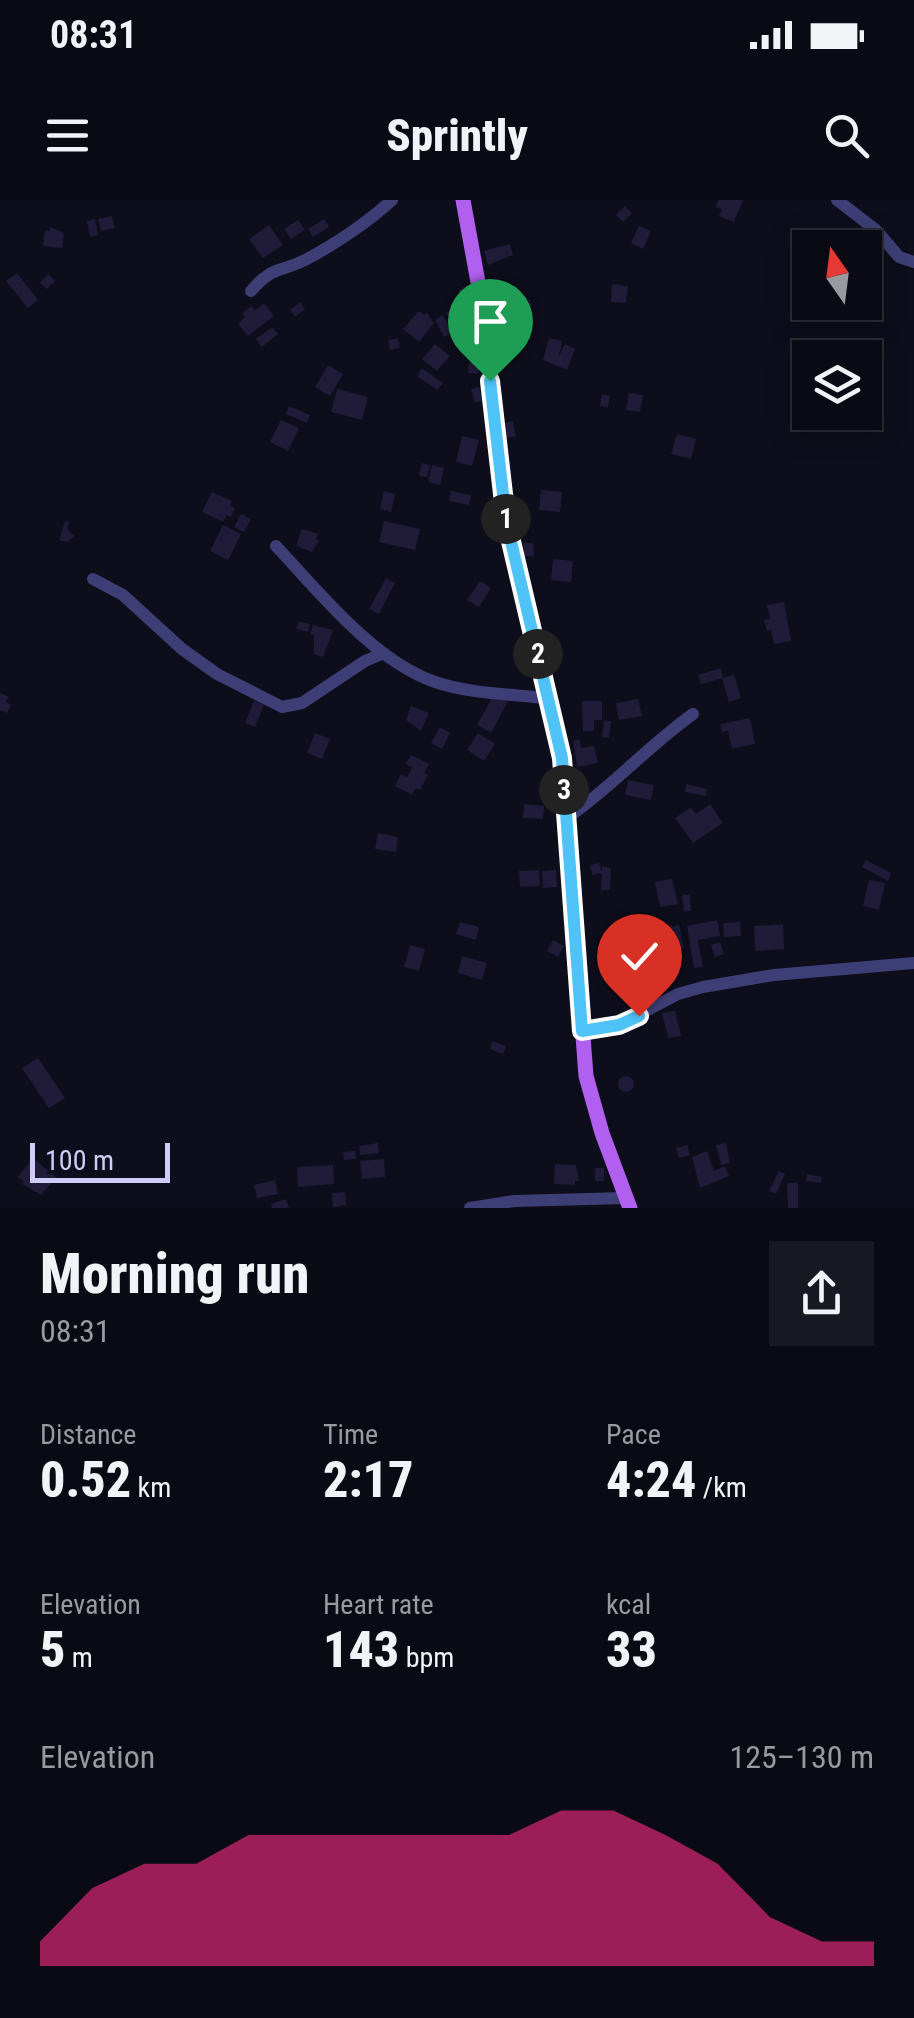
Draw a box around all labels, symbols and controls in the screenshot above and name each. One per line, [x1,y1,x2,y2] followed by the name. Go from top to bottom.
[50,13,137,57] text: 08:31
[40,108,95,163] icon: menu
[819,108,874,163] icon: search
[386,109,528,162] text: Sprintly
[792,230,882,320] north arrow
[792,230,882,430] map controls
[448,279,533,382] pin
[463,294,518,349] icon: arrive
[792,340,882,430] button: layers
[481,494,531,544] pin: 1
[499,502,513,535] text: 1
[513,629,563,679] pin: 2
[531,637,545,670] text: 2
[539,765,589,815] pin: 3
[557,773,571,806] text: 3
[597,914,682,1017] pin
[612,929,667,984] icon: check
[30,1138,170,1183] scale bar
[45,1144,114,1177] text: 100 m
[769,1241,874,1346] button: share
[40,1242,309,1306] text: Morning run
[40,1312,111,1350] text: 08:31
[40,1418,137,1451] text: Distance
[323,1418,378,1451] text: Time
[606,1418,661,1451] text: Pace
[40,1451,131,1509] text: 0.52
[323,1451,413,1509] text: 2:17
[606,1451,696,1509] text: 4:24
[131,1471,171,1504] text: km
[696,1471,747,1504] text: /km
[40,1588,141,1621] text: Elevation
[323,1588,434,1621] text: Heart rate
[606,1588,651,1621] text: kcal
[40,1621,65,1679] text: 5
[323,1621,399,1679] text: 143
[606,1621,657,1679] text: 33
[65,1641,93,1674] text: m
[399,1641,454,1674] text: bpm
[40,1738,155,1776] text: Elevation
[729,1738,874,1776] text: 125–130 m

